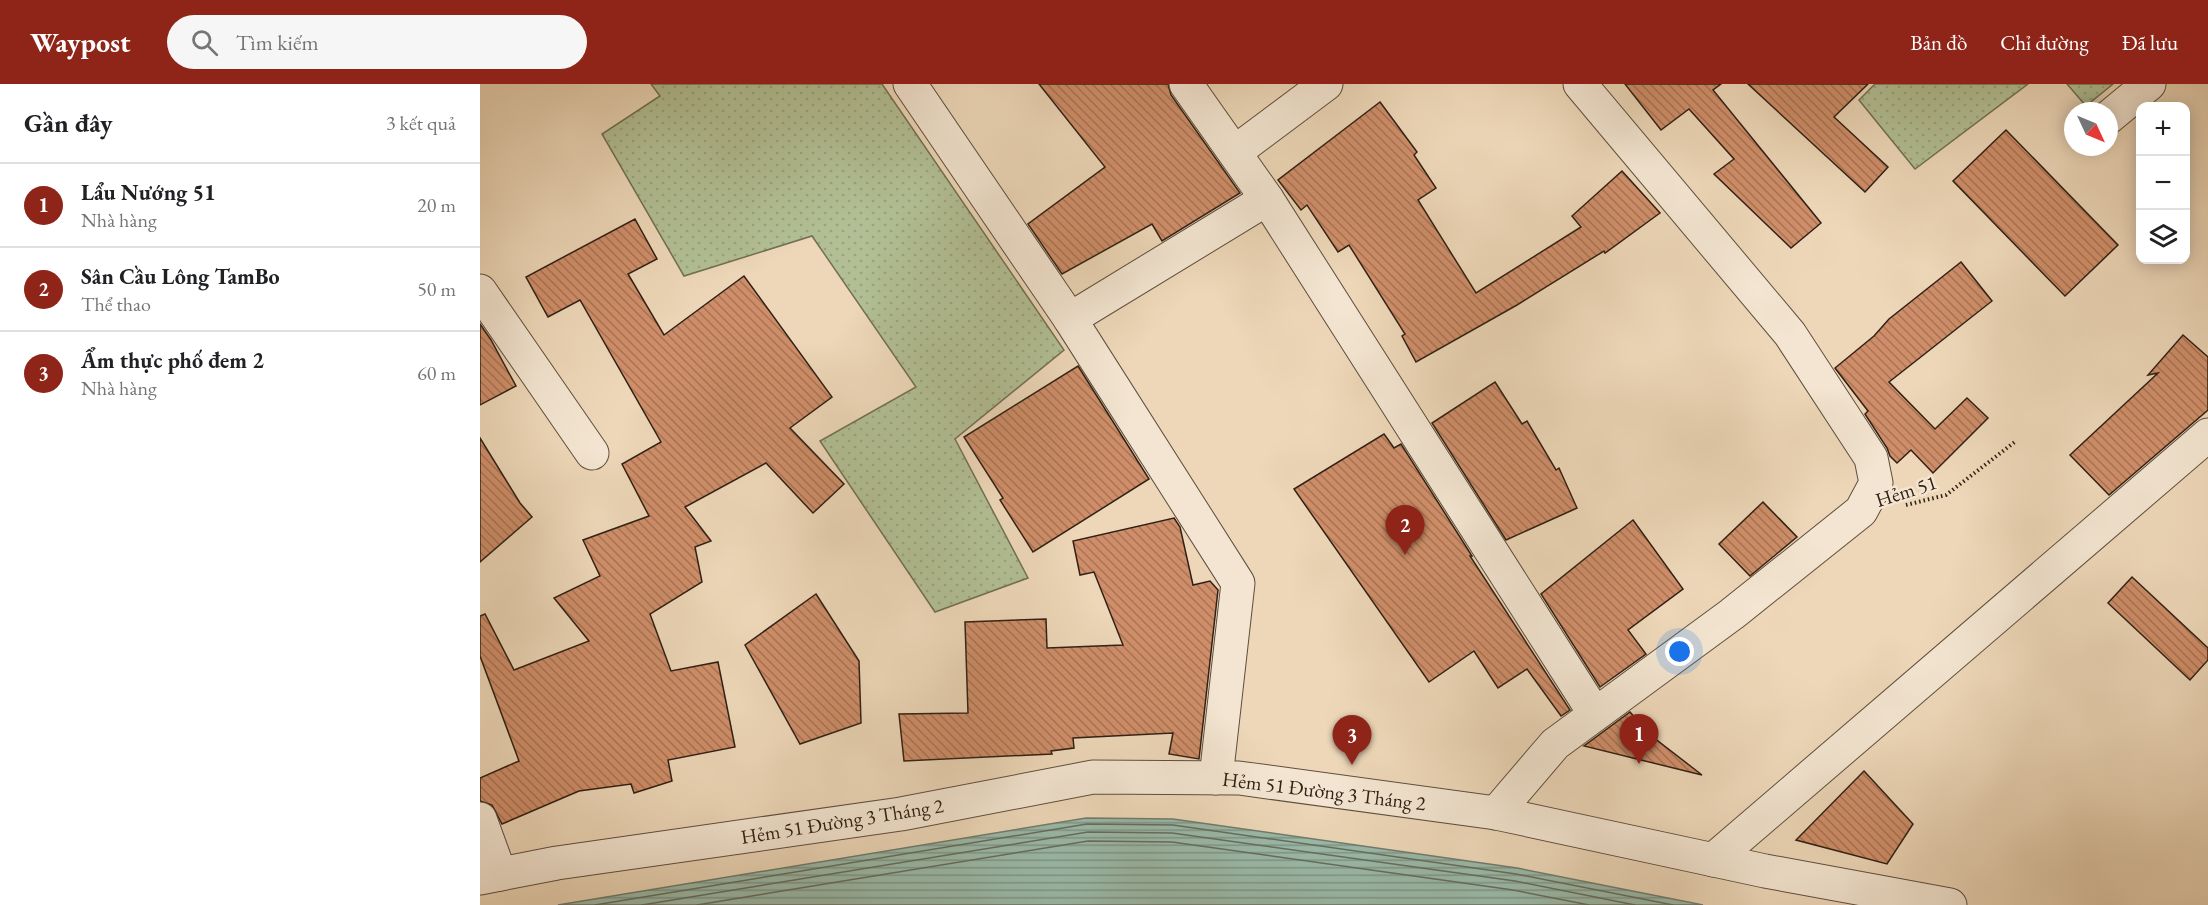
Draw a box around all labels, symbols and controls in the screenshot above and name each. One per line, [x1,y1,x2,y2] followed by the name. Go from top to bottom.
[167,15,587,69] search box
[30,24,131,60] text: Waypost
[188,26,221,59] icon: search
[236,28,319,57] text: Tìm kiếm
[1910,29,1967,56] text: Bản đồ
[2000,29,2089,56] text: Chỉ đường
[2122,29,2178,56] text: Đã lưu
[2064,102,2118,156] north arrow
[2136,102,2190,264] map controls
[2136,102,2190,156] button: +
[24,106,113,140] text: Gần đây
[386,110,456,136] text: 3 kết quả
[2136,156,2190,210] button: −
[81,178,216,207] text: Lẩu Nướng 51
[38,192,49,218] text: 1
[417,192,456,218] text: 20 m
[81,207,157,233] text: Nhà hàng
[2136,210,2190,264] button: layers
[81,262,280,291] text: Sân Cầu Lông TamBo
[38,276,49,302] text: 2
[417,276,456,302] text: 50 m
[81,291,151,317] text: Thể thao
[81,346,264,375] text: Ẩm thực phố đem 2
[38,360,49,386] text: 3
[417,360,456,386] text: 60 m
[81,375,157,401] text: Nhà hàng
[1872,469,1940,513] street label: Hẻm 51
[1386,506,1424,555] pin: 2
[1665,637,1694,666] your location
[1620,714,1658,764] pin: 1
[1332,716,1372,765] pin: 3
[1221,766,1428,816] street label: Hẻm 51 Đường 3 Tháng 2
[739,792,945,850] street label: Hẻm 51 Đường 3 Tháng 2

